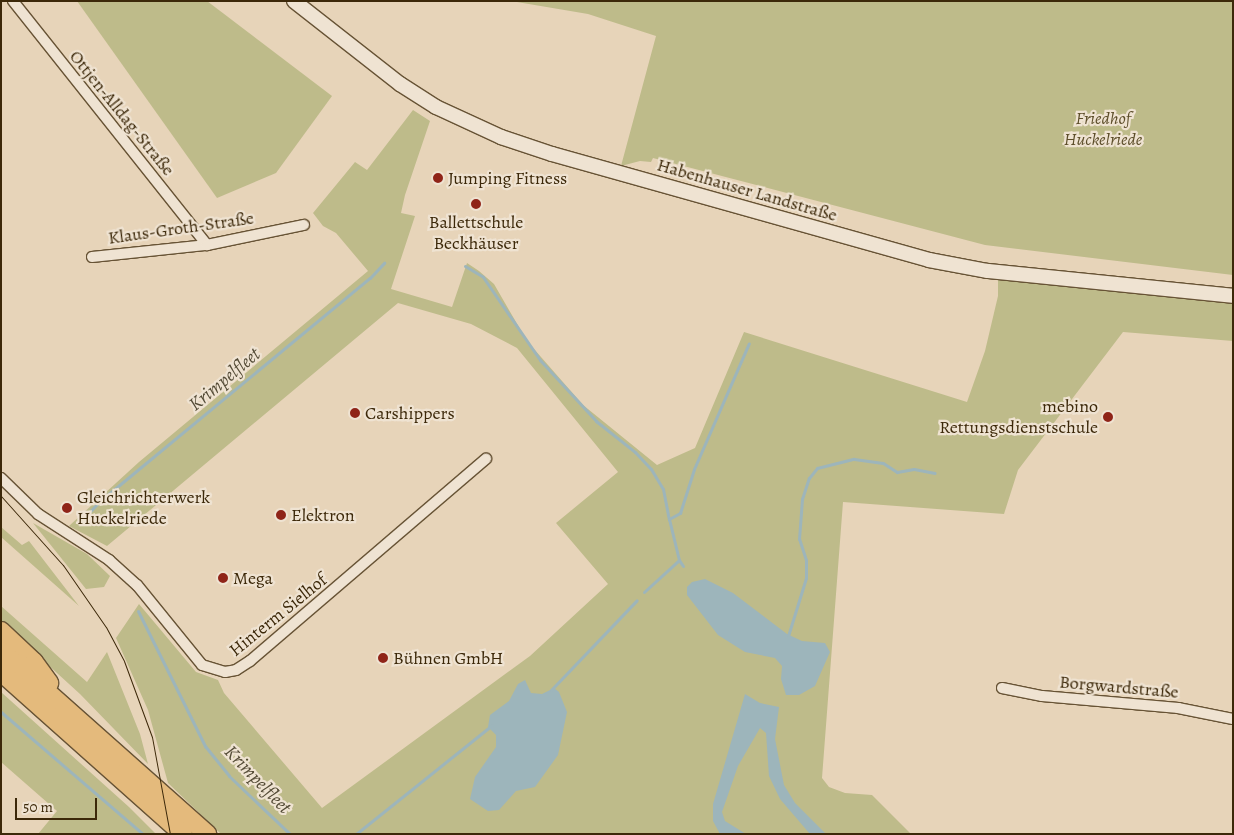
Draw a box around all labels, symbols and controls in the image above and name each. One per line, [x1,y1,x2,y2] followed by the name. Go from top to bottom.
[65,46,179,180] street label: Ottjen-Alldag-Straße
[1064,108,1142,150] park label: Friedhof Huckelriede
[655,154,839,226] street label: Habenhauser Landstraße
[448,167,567,189] place label: Jumping Fitness
[432,172,444,184] marker: Jumping Fitness
[470,198,482,210] marker: Ballettschule Beckhäuser
[107,207,255,249] street label: Klaus-Groth-Straße
[429,212,523,254] place label: Ballettschule Beckhäuser
[185,344,265,416] water label: Krimpelfleet
[939,396,1098,438] place label: mebino Rettungsdienstschule
[365,402,455,424] place label: Carshippers
[349,407,361,419] marker: Carshippers
[1102,411,1114,423] marker: mebino Rettungsdienstschule
[77,487,210,530] place label: Gleichrichterwerk Huckelriede
[61,502,73,514] marker: Gleichrichterwerk Huckelriede
[291,504,355,526] place label: Elektron
[275,509,287,521] marker: Elektron
[233,567,273,589] place label: Mega
[225,569,331,661] street label: Hinterm Sielhof
[217,572,229,584] marker: Mega
[393,647,503,669] place label: Bühnen GmbH
[377,652,389,664] marker: Bühnen GmbH
[1058,671,1180,703] street label: Borgwardstraße
[219,741,295,819] water label: Krimpelfleet
[18,788,100,820] scale bar
[23,797,53,817] text: 50 m

